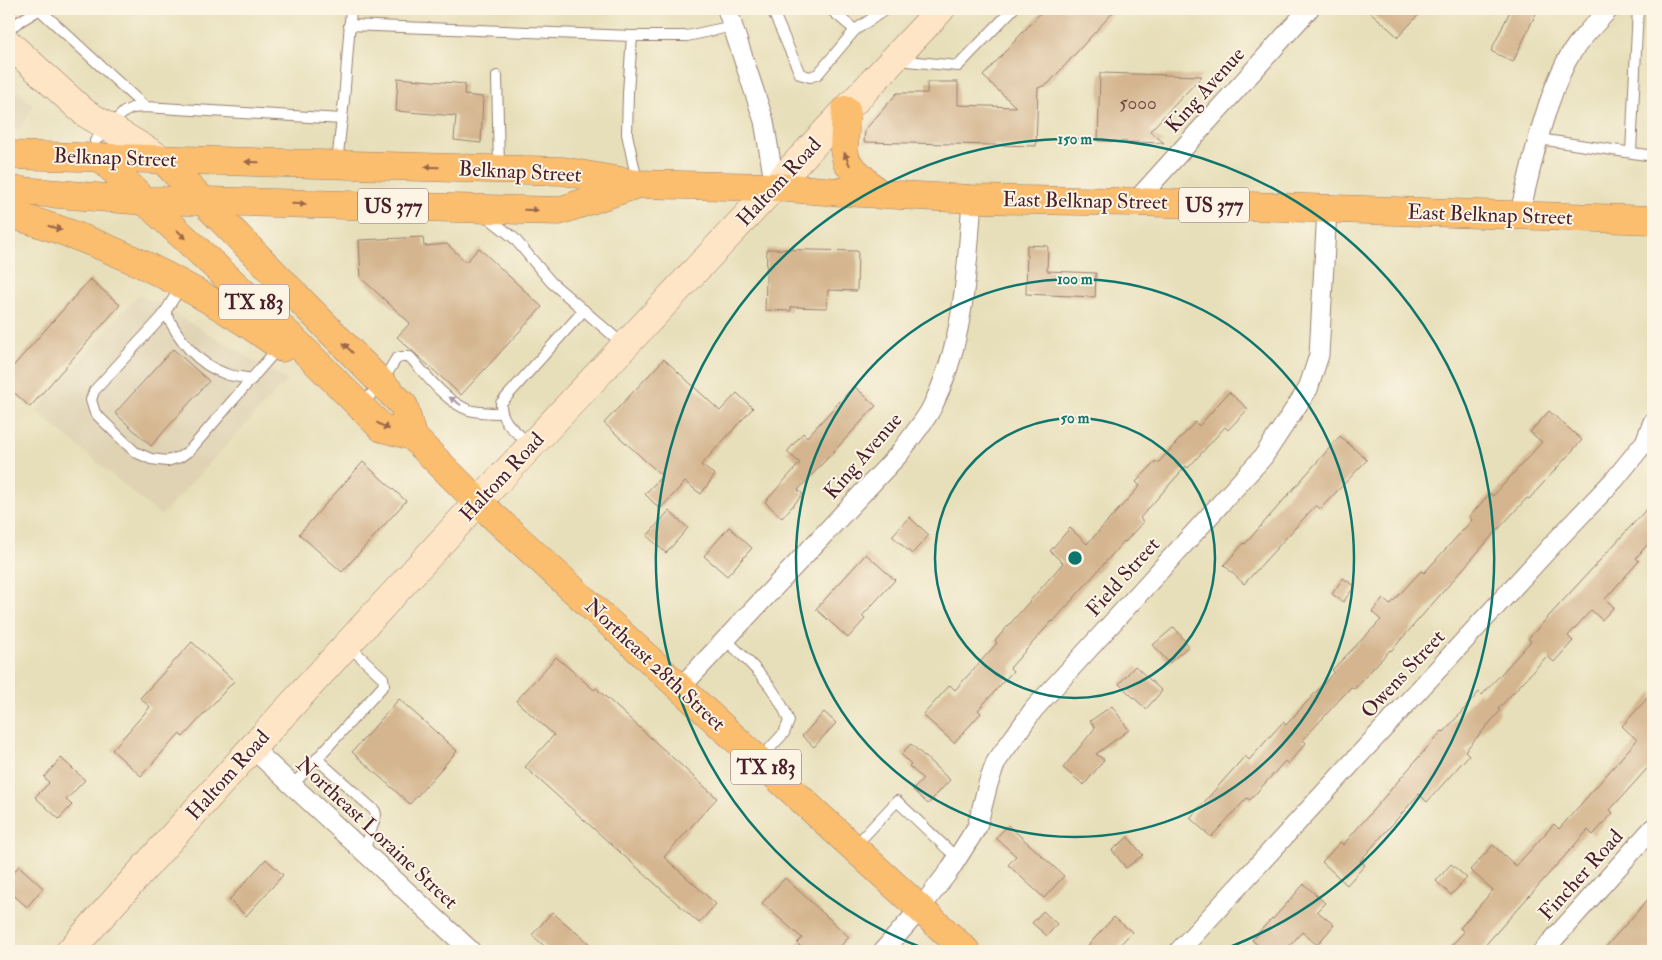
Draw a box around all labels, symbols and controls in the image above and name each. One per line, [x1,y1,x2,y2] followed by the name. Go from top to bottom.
[1159,41,1251,139] street label: King Avenue
[1119,91,1157,115] house number: 5000
[1058,130,1092,149] text: 150 m
[731,131,828,232] street label: Haltom Road
[53,142,177,174] street label: Belknap Street
[843,152,852,167] one-way arrow
[458,155,582,189] street label: Belknap Street
[244,158,260,166] one-way arrow
[424,163,440,171] one-way arrow
[1002,186,1168,216] street label: East Belknap Street
[358,188,428,224] road number: US 377
[1179,188,1249,222] road number: US 377
[1407,199,1573,231] street label: East Belknap Street
[291,200,307,208] one-way arrow
[523,206,539,214] one-way arrow
[48,225,63,232] one-way arrow
[174,228,186,240] one-way arrow
[1057,270,1093,289] text: 100 m
[219,284,289,320] road number: TX 183
[342,342,354,354] one-way arrow
[448,396,462,406] one-way arrow
[818,407,908,505] street label: King Avenue
[1061,409,1090,428] text: 50 m
[376,422,391,430] one-way arrow
[454,426,551,527] street label: Haltom Road
[1080,531,1166,622] street label: Field Street
[1066,549,1084,567] centre of rings
[579,593,731,737] street label: Northeast 28th Street
[1355,624,1451,724] street label: Owens Street
[180,724,276,826] street label: Haltom Road
[731,750,801,784] road number: TX 183
[290,751,464,915] street label: Northeast Loraine Street
[1533,823,1630,926] street label: Fincher Road

